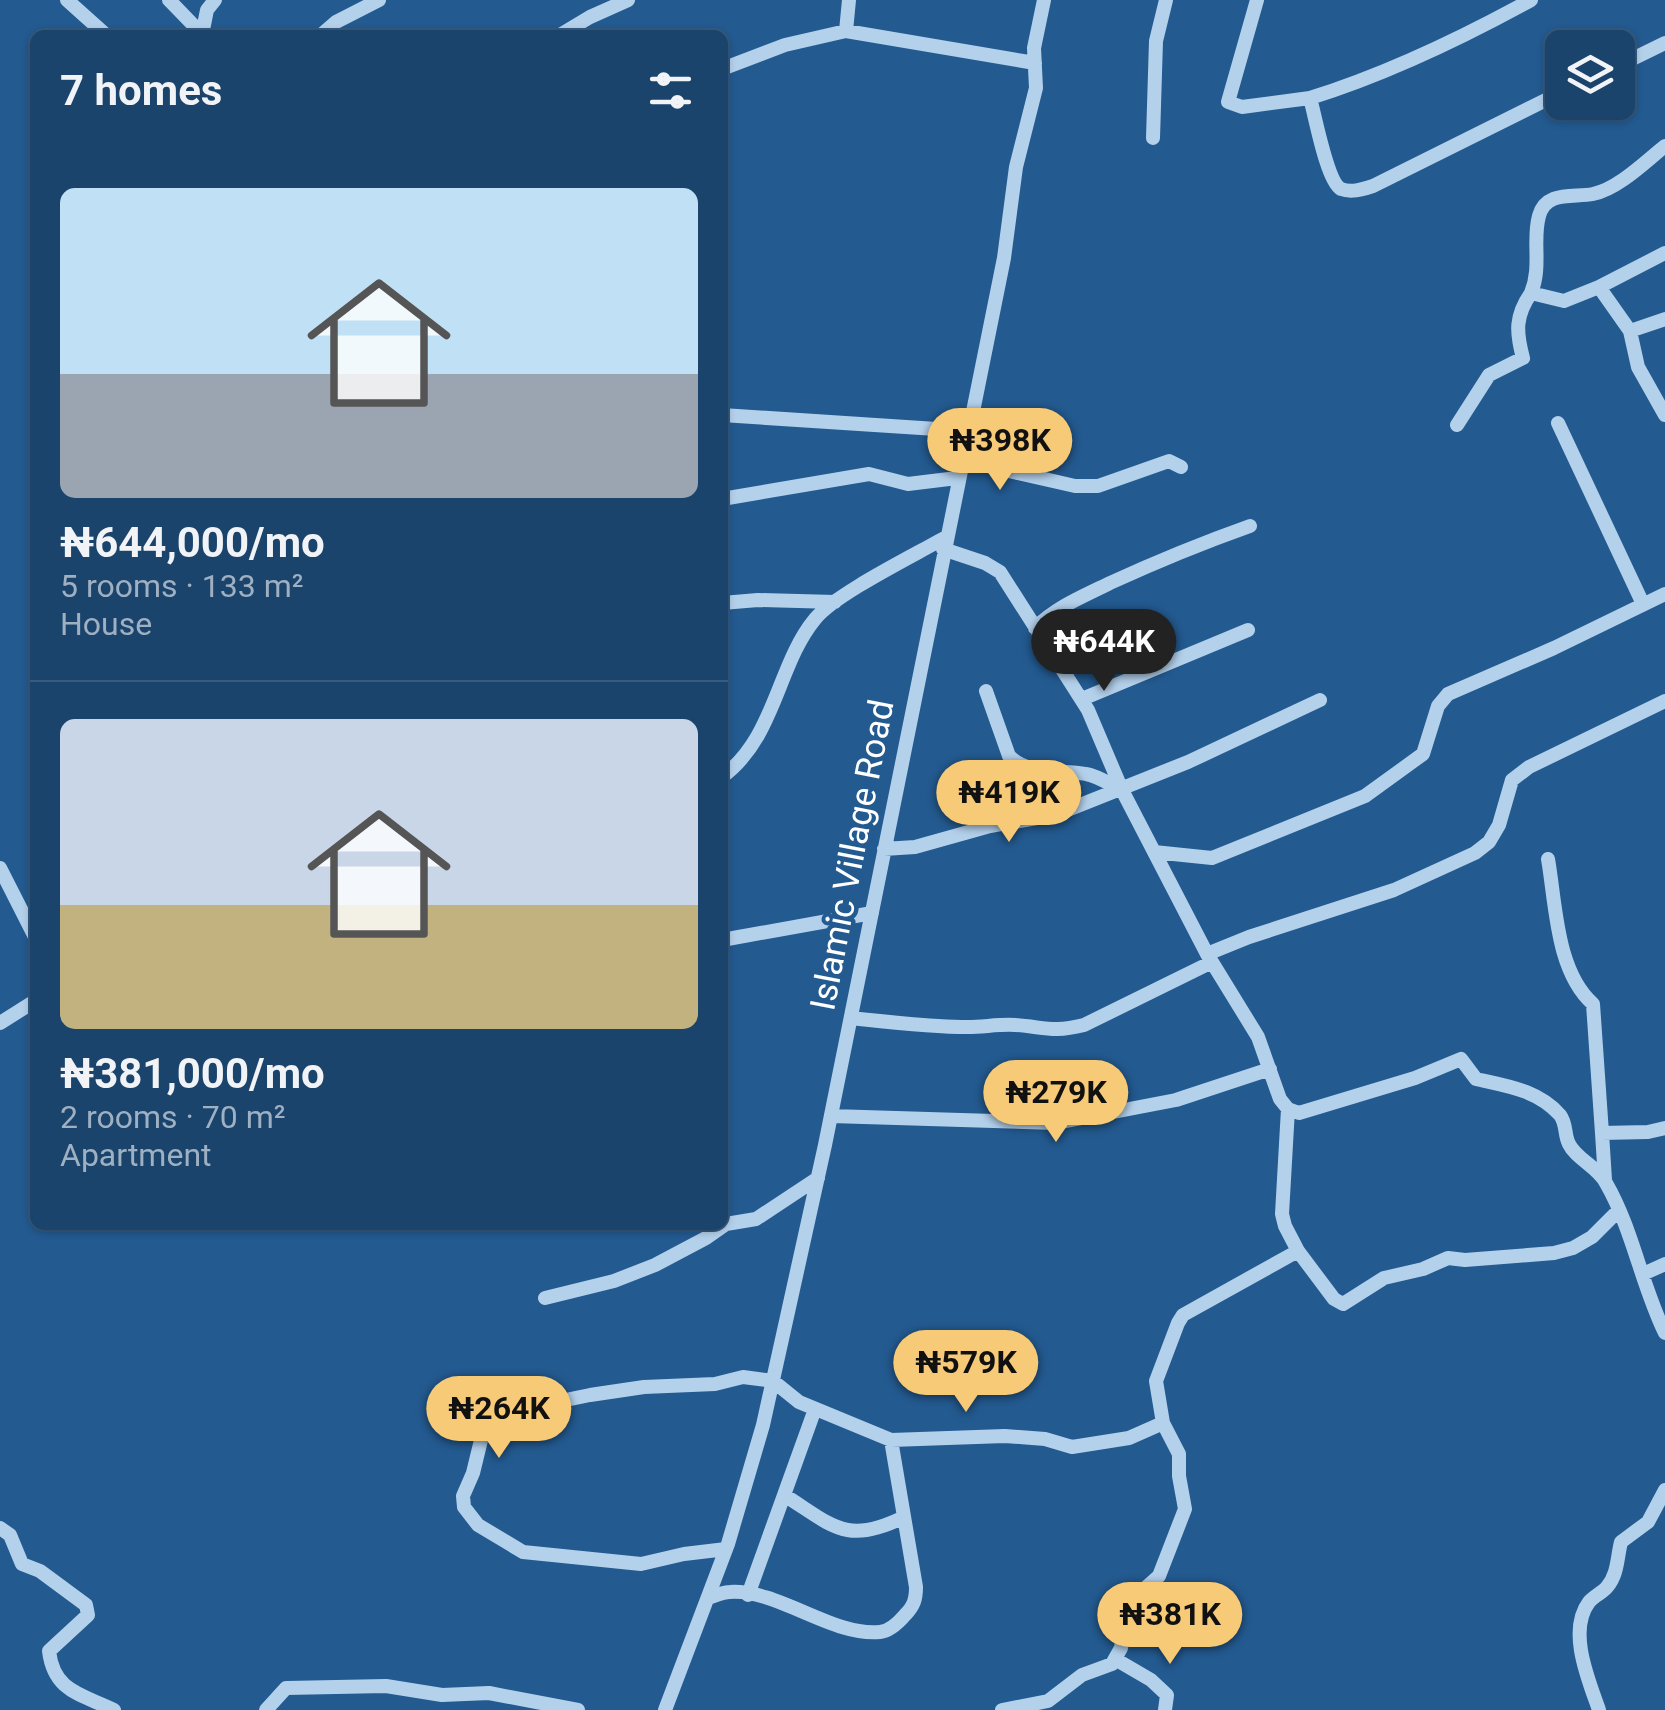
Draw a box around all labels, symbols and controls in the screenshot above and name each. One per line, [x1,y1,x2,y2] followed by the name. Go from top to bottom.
[1545,30,1635,120] map controls
[1545,30,1635,120] button: layers
[643,63,698,118] icon: filters
[60,66,222,115] text: 7 homes
[289,253,469,433] icon: home
[930,408,1070,493] pin: ₦398K
[949,421,1051,459] text: ₦398K
[60,518,325,567] text: ₦644,000/mo
[60,567,303,605] text: 5 rooms · 133 m²
[60,605,152,643] text: House
[1034,609,1174,694] pin: ₦644K
[1053,622,1155,660] text: ₦644K
[802,696,903,1014] street label: Islamic Village Road
[939,760,1079,845] pin: ₦419K
[958,773,1060,811] text: ₦419K
[289,784,469,964] icon: home
[60,1049,325,1098] text: ₦381,000/mo
[986,1060,1126,1145] pin: ₦279K
[1005,1073,1107,1111] text: ₦279K
[60,1098,285,1136] text: 2 rooms · 70 m²
[60,1136,212,1174] text: Apartment
[896,1330,1036,1415] pin: ₦579K
[915,1343,1017,1381] text: ₦579K
[429,1376,569,1461] pin: ₦264K
[448,1389,550,1427] text: ₦264K
[1100,1582,1240,1667] pin: ₦381K
[1119,1595,1221,1633] text: ₦381K

